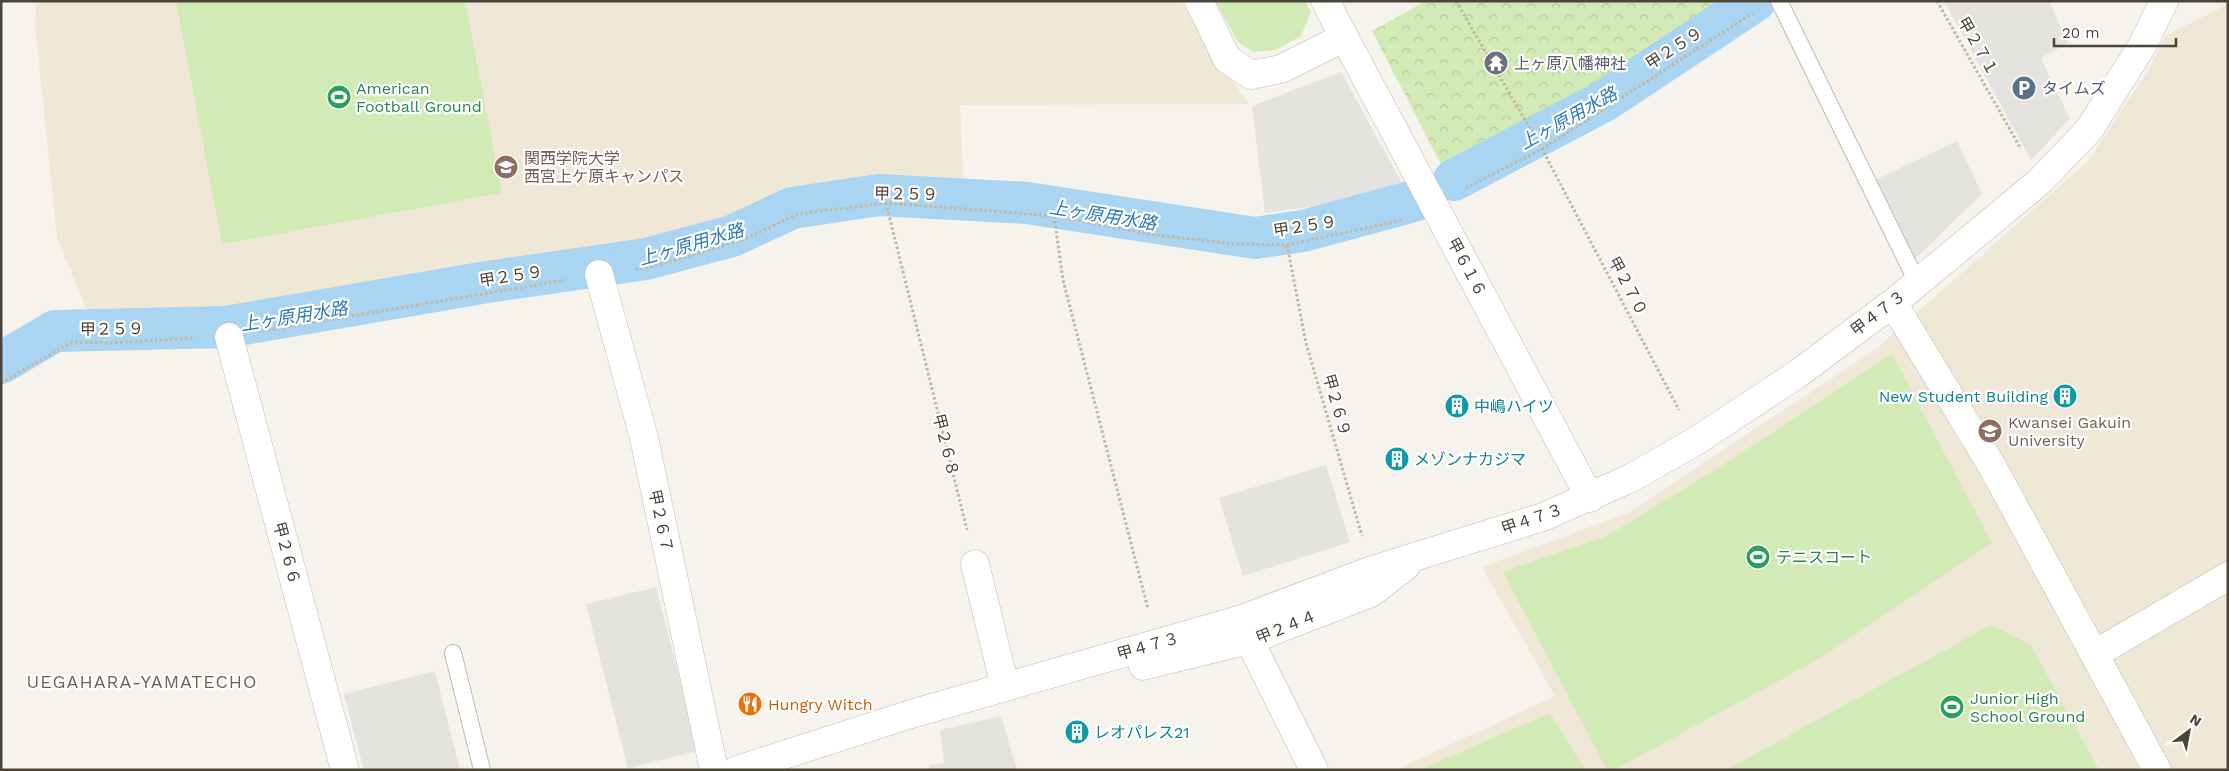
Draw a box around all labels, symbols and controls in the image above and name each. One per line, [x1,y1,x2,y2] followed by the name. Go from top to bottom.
[1954,14,2002,78] street label: 甲２７１
[2054,15,2176,47] scale bar
[1642,23,1706,73] street label: 甲２５９
[2062,24,2100,42] text: 20 m
[1483,50,1509,76] temple icon: 上ヶ原八幡神社
[1514,54,1626,73] place label: 上ヶ原八幡神社
[2011,75,2037,101] parking icon: タイムズ
[356,79,482,116] place label: American Football Ground
[2042,79,2106,98] place label: タイムズ
[1516,82,1622,153] water label: 上ヶ原用水路
[326,84,352,110] sports icon: American Football Ground
[524,149,684,186] place label: 関西学院大学 西宮上ケ原キャンパス
[493,154,519,180] school or university icon: 関西学院大学 西宮上ケ原キャンパス
[874,184,938,204] street label: 甲２５９
[1048,196,1160,234] water label: 上ヶ原用水路
[1272,212,1338,240] street label: 甲２５９
[636,218,748,269] water label: 上ヶ原用水路
[1444,234,1490,300] street label: 甲６１６
[1605,253,1651,319] street label: 甲２７０
[478,262,544,290] street label: 甲２５９
[1847,286,1909,340] street label: 甲４７３
[239,297,351,335] water label: 上ヶ原用水路
[80,319,144,339] street label: 甲２５９
[1319,372,1355,438] street label: 甲２６９
[2052,383,2078,409] building icon: New Student Building
[1879,387,2048,406] place label: New Student Building
[1444,393,1470,419] building icon: 中嶋ハイツ
[1474,397,1554,416] place label: 中嶋ハイツ
[929,412,963,478] street label: 甲２６８
[2008,413,2131,450] place label: Kwansei Gakuin University
[1977,418,2003,444] school or university icon: Kwansei Gakuin University
[1384,446,1410,472] building icon: メゾンナカジマ
[1414,450,1526,469] place label: メゾンナカジマ
[645,488,677,554] street label: 甲２６７
[1499,500,1565,538] street label: 甲４７３
[270,520,304,586] street label: 甲２６６
[1745,544,1771,570] sports icon: テニスコート
[1776,548,1872,567] place label: テニスコート
[1253,606,1319,648] street label: 甲２４４
[1115,628,1181,664] street label: 甲４７３
[27,671,257,692] district label: UEGAHARA-YAMATECHO
[1970,689,2085,726] place label: Junior High School Ground
[737,691,763,717] restaurant icon: Hungry Witch
[1939,694,1965,720] sports icon: Junior High School Ground
[768,695,873,714] place label: Hungry Witch
[2164,706,2214,756] north arrow
[2187,710,2205,730] text: N
[1064,719,1090,745] building icon: レオパレス21
[1094,723,1190,742] place label: レオパレス21

